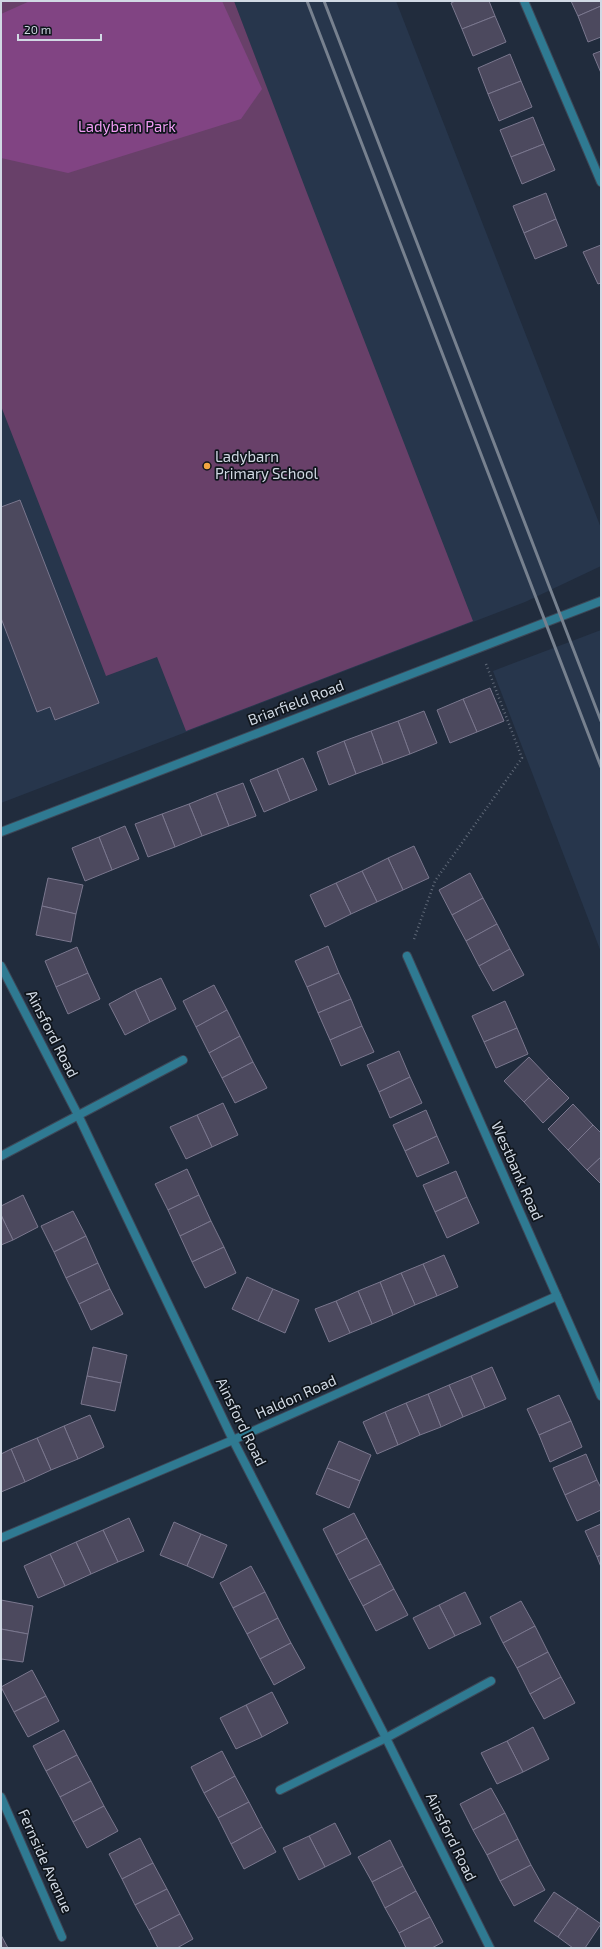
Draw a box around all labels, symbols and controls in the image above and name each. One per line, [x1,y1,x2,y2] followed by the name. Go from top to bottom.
[18,16,101,42] scale bar
[24,22,51,36] text: 20 m
[78,117,176,135] park label: Ladybarn Park
[215,447,318,482] place label: Ladybarn Primary School
[202,461,212,471] marker: Ladybarn Primary School
[245,675,346,729] street label: Briarfield Road
[23,987,83,1080] street label: Ainsford Road
[488,1118,548,1223] street label: Westbank Road
[252,1370,339,1422] street label: Haldon Road
[213,1375,271,1469] street label: Ainsford Road
[423,1790,481,1884] street label: Ainsford Road
[15,1806,77,1915] street label: Fernside Avenue

